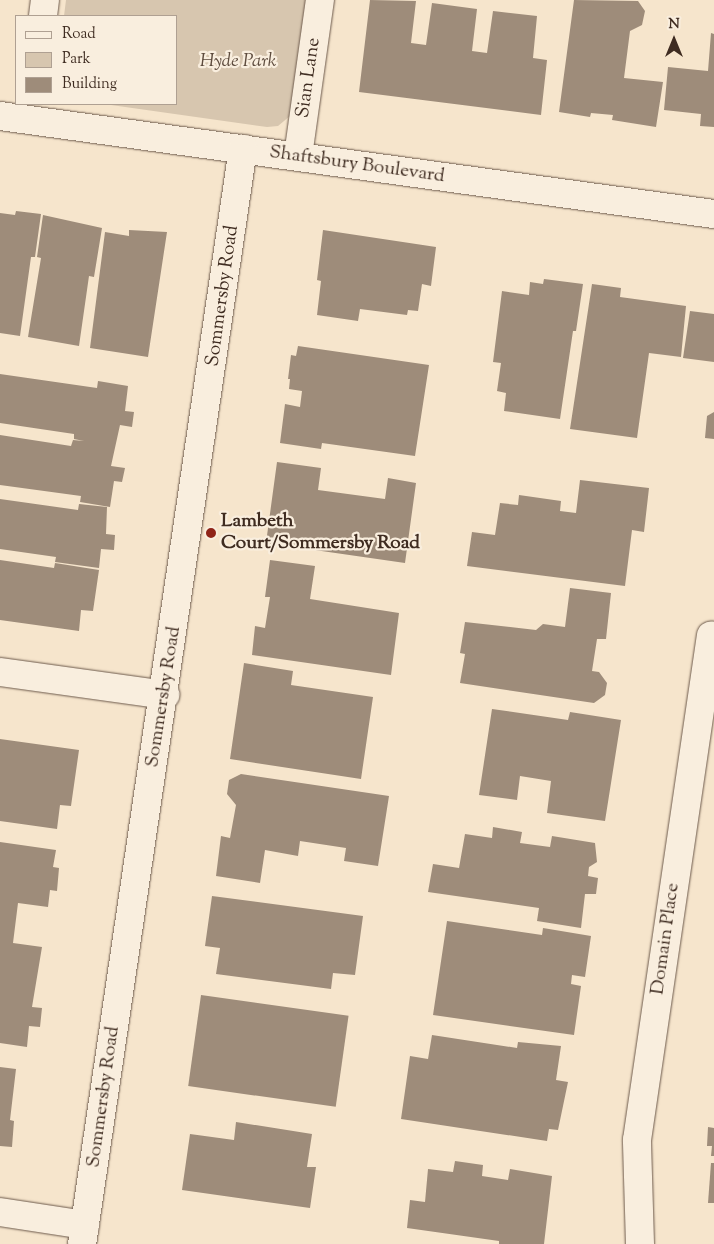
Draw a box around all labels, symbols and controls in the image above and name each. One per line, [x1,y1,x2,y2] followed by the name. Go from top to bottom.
[15,15,178,105] legend
[649,15,699,65] north arrow
[668,15,680,35] text: N
[62,24,96,45] text: Road
[292,36,326,120] street label: Sian Lane
[62,49,91,70] text: Park
[200,51,276,73] park label: Hyde Park
[62,74,117,95] text: Building
[268,141,446,189] street label: Shaftsbury Boulevard
[202,224,244,368] street label: Sommersby Road
[221,511,420,555] place label: Lambeth Court/Sommersby Road
[205,527,217,539] marker: Lambeth Court/Sommersby Road
[142,625,186,769] street label: Sommersby Road
[647,882,685,996] street label: Domain Place
[83,1025,125,1169] street label: Sommersby Road

